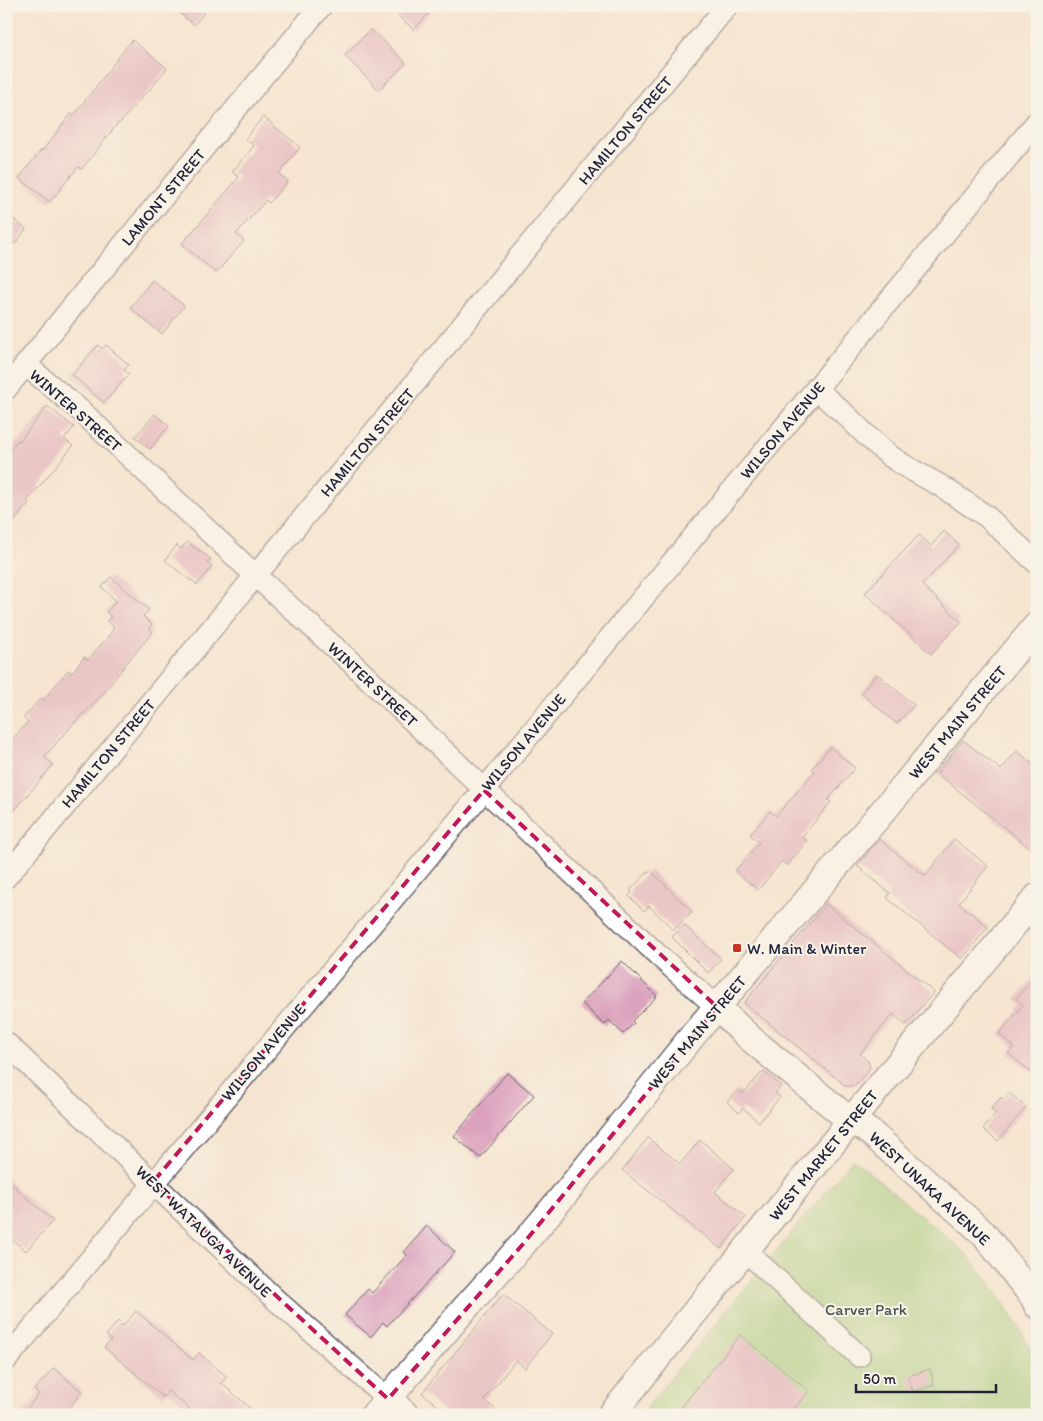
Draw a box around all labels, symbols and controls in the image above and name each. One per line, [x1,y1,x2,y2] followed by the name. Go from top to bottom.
[574,72,676,189] street label: HAMILTON STREET
[117,145,209,250] street label: LAMONT STREET
[26,365,126,456] street label: WINTER STREET
[736,378,829,483] street label: WILSON AVENUE
[316,384,418,501] street label: HAMILTON STREET
[324,638,422,731] street label: WINTER STREET
[904,662,1010,783] street label: WEST MAIN STREET
[477,690,570,795] street label: WILSON AVENUE
[57,695,159,812] street label: HAMILTON STREET
[747,939,867,958] place label: W. Main & Winter
[731,942,743,954] marker: W. Main & Winter
[644,972,750,1093] street label: WEST MAIN STREET
[217,1000,310,1105] street label: WILSON AVENUE
[765,1086,882,1225] street label: WEST MARKET STREET
[865,1127,994,1249] street label: WEST UNAKA AVENUE
[132,1161,276,1301] street label: WEST WATAUGA AVENUE
[825,1300,907,1319] park label: Carver Park
[856,1361,996,1393] scale bar
[863,1370,896,1388] text: 50 m

